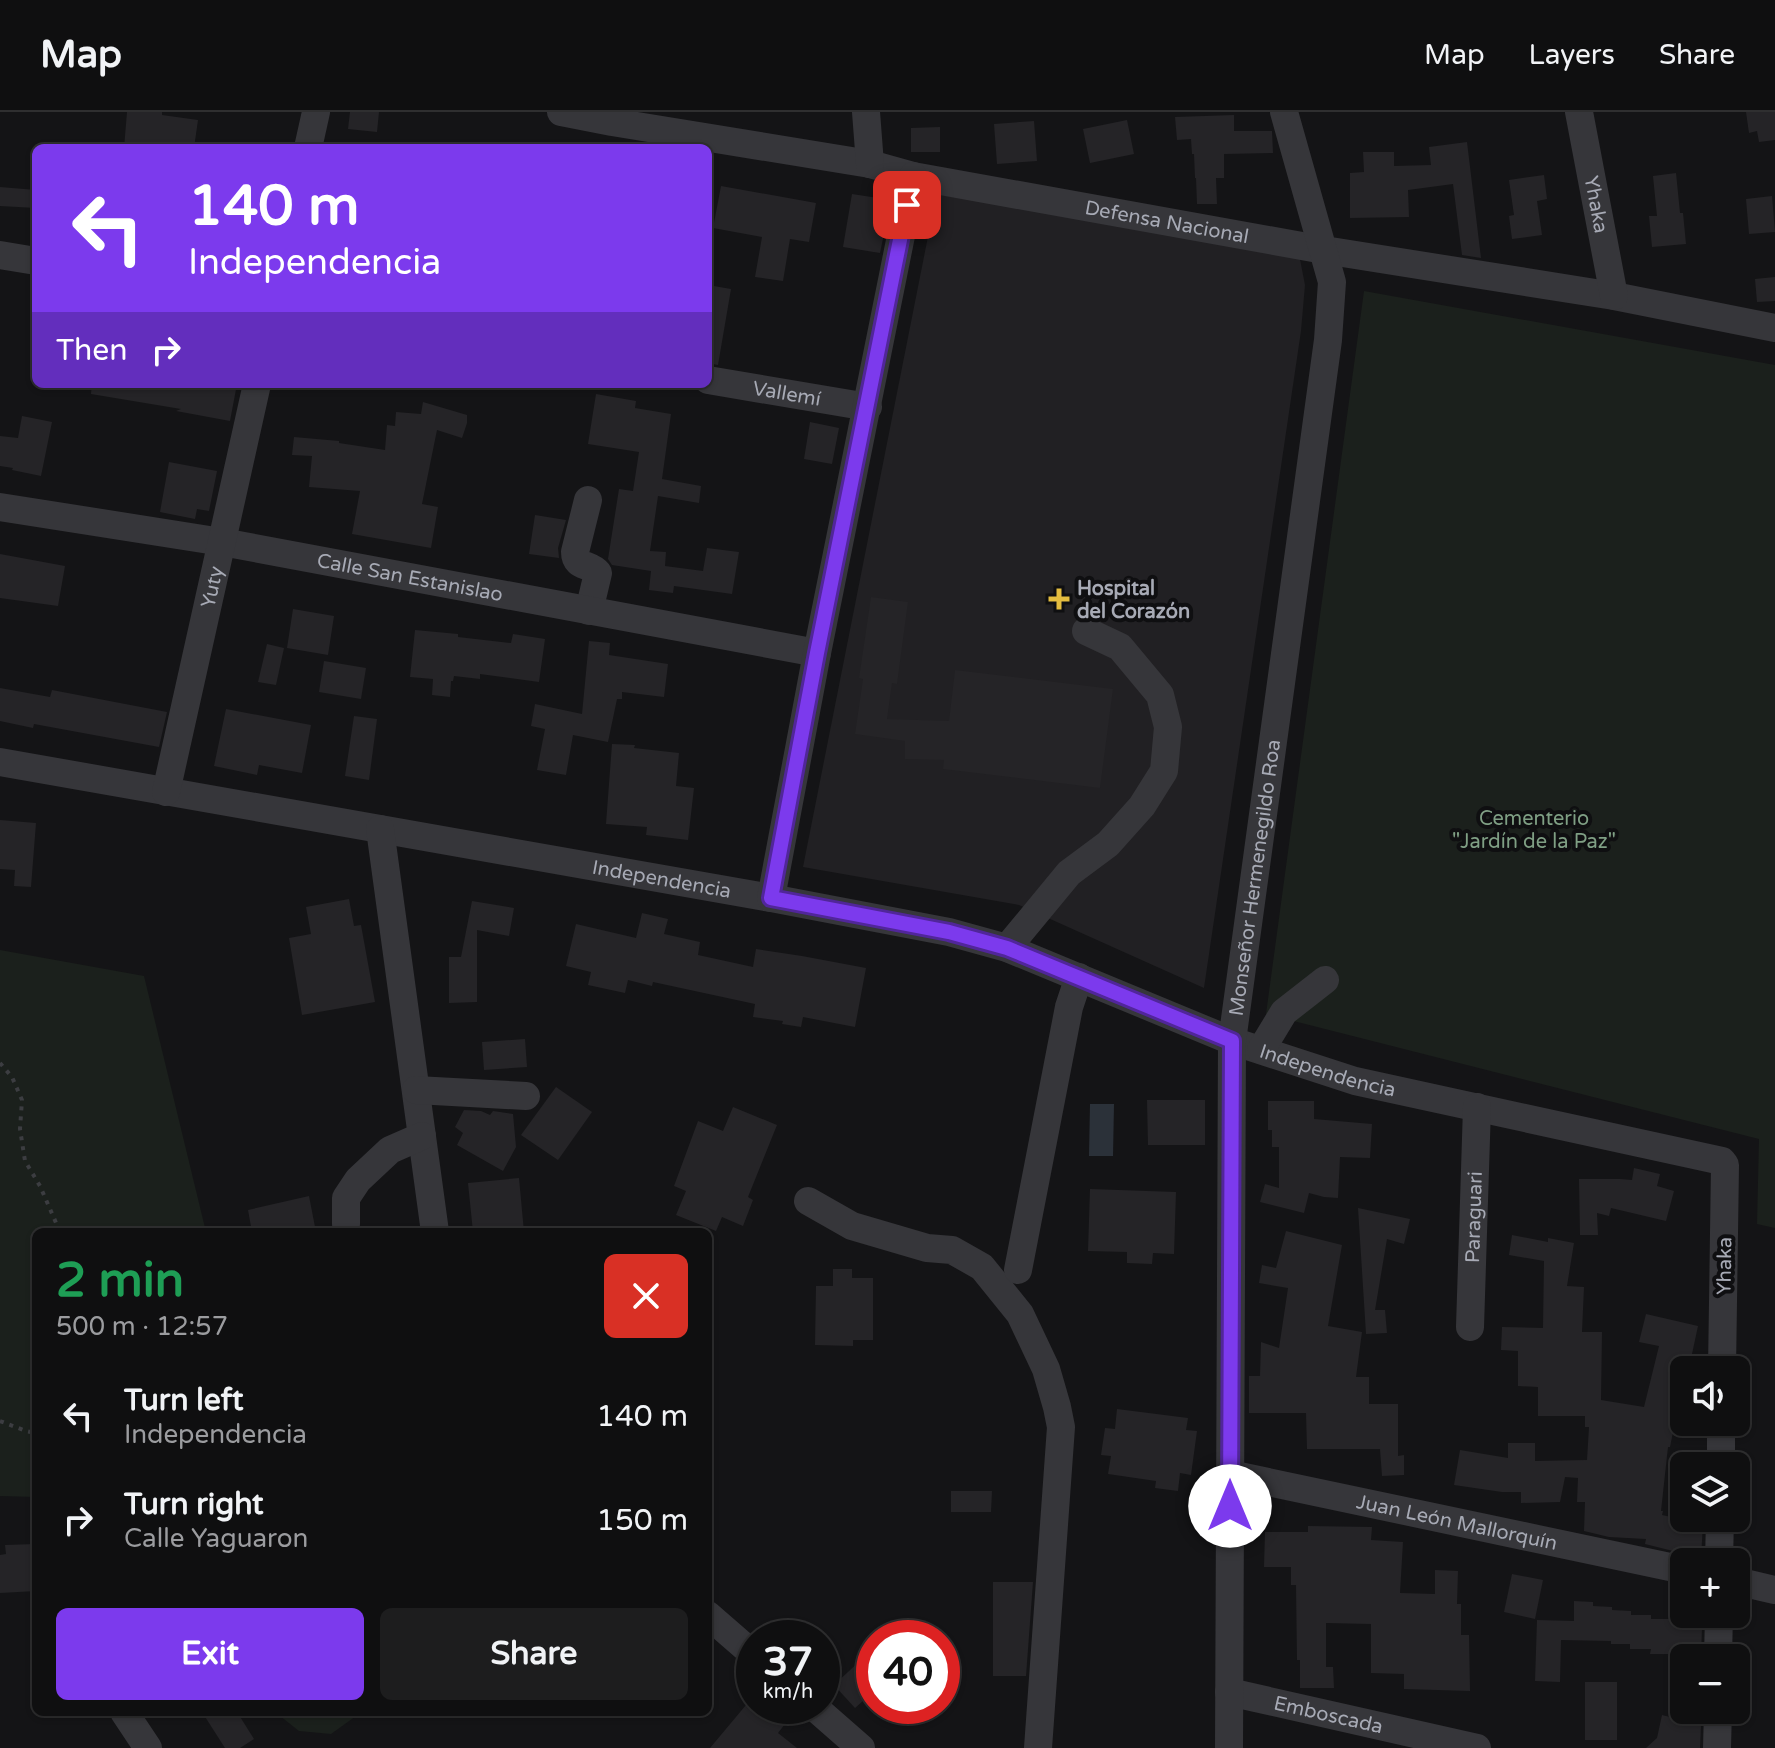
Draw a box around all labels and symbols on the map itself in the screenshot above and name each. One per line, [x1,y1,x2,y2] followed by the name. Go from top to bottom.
[873,171,941,239] pin
[1578,174,1613,235] street label: Yhaka
[1083,196,1251,249] street label: Defensa Nacional
[751,377,823,412] street label: Vallemí
[315,549,505,607] street label: Calle San Estanislao
[196,564,229,610] street label: Yuty
[1077,577,1190,624] place label: Hospital del Corazón
[1048,588,1070,610] marker: Hospital del Corazón
[1225,738,1286,1017] street label: Monseñor Hermenegildo Roa
[1452,807,1616,854] park label: Cementerio "Jardín de la Paz"
[590,856,733,904] street label: Independencia
[1256,1040,1398,1103] street label: Independencia
[1461,1171,1488,1263] street label: Paraguari
[1712,1237,1738,1295] street label: Yhaka
[1188,1464,1272,1548] position arrow
[1354,1490,1559,1556] street label: Juan León Mallorquín
[856,1620,960,1724] speed limit sign: 40
[1271,1691,1385,1739] street label: Emboscada

